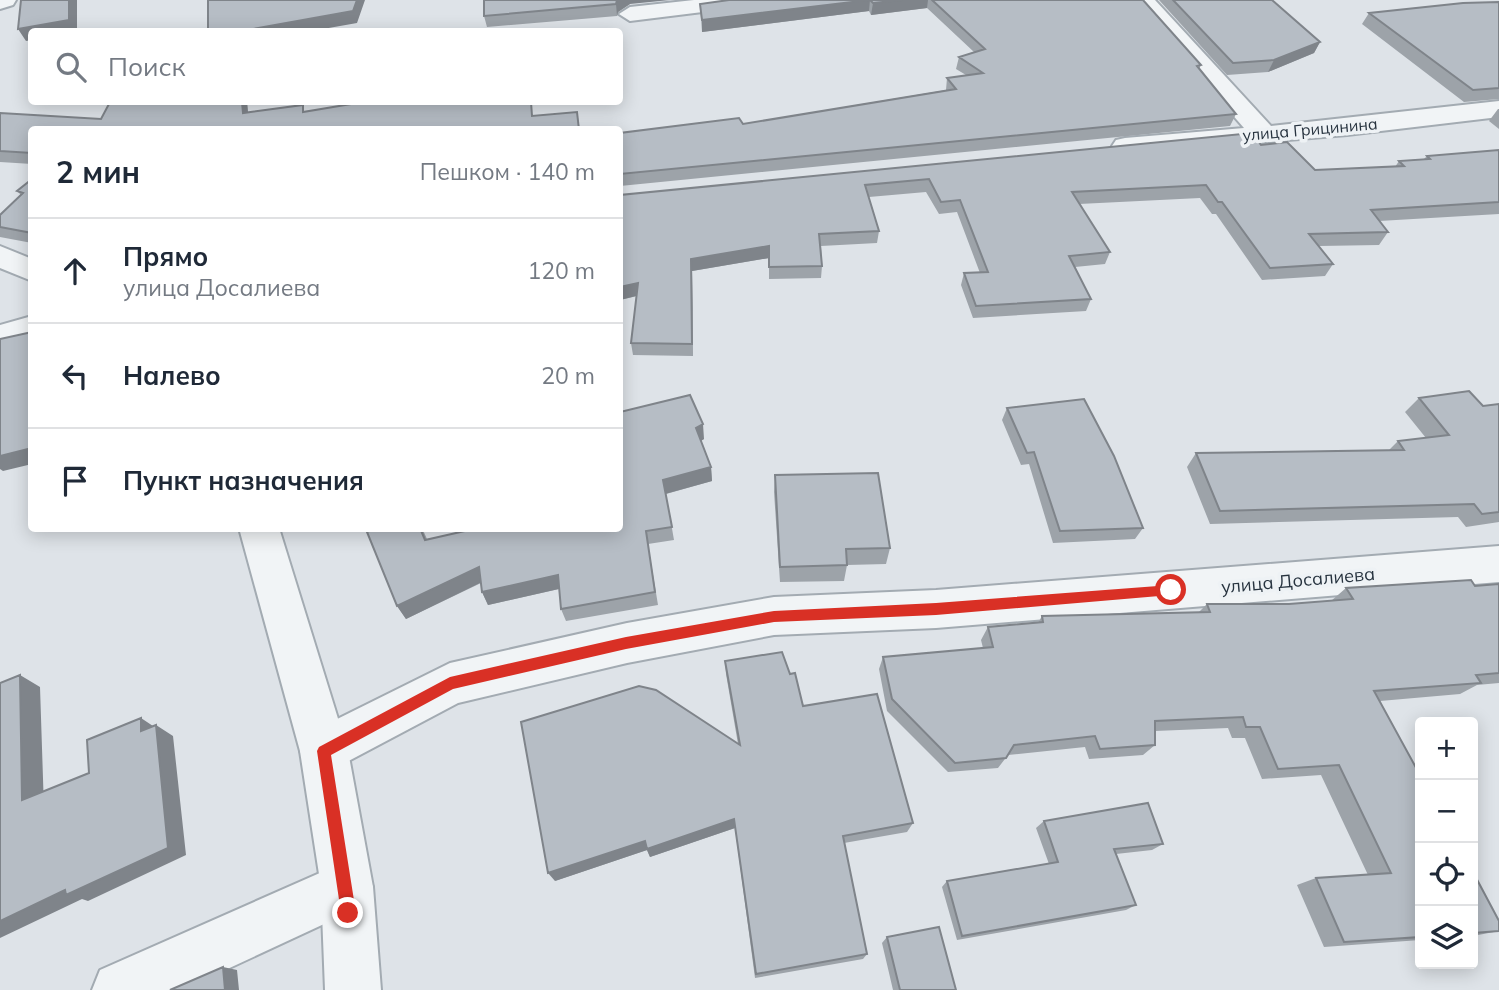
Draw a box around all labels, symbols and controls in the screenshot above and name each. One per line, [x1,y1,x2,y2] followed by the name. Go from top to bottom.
[28,28,623,105] search box
[52,48,90,86] icon: search
[108,50,186,83] text: Поиск
[1242,113,1378,145] street label: улица Грицинина
[56,153,140,191] text: 2 мин
[420,157,595,186] text: Пешком · 140 m
[123,240,208,273] text: Прямо
[56,252,94,290] icon: ahead
[527,256,595,285] text: 120 m
[123,273,320,302] text: улица Досалиева
[56,357,94,395] icon: left
[123,359,221,392] text: Налево
[541,361,595,390] text: 20 m
[56,462,94,500] icon: arrive
[123,464,364,497] text: Пункт назначения
[1220,562,1376,598] street label: улица Досалиева
[1155,574,1186,605] route start
[1415,717,1478,969] map controls
[1415,717,1478,780] button: +
[1415,780,1478,843] button: −
[1415,843,1478,906] button: locate
[332,897,363,928] route end
[1415,906,1478,969] button: layers

